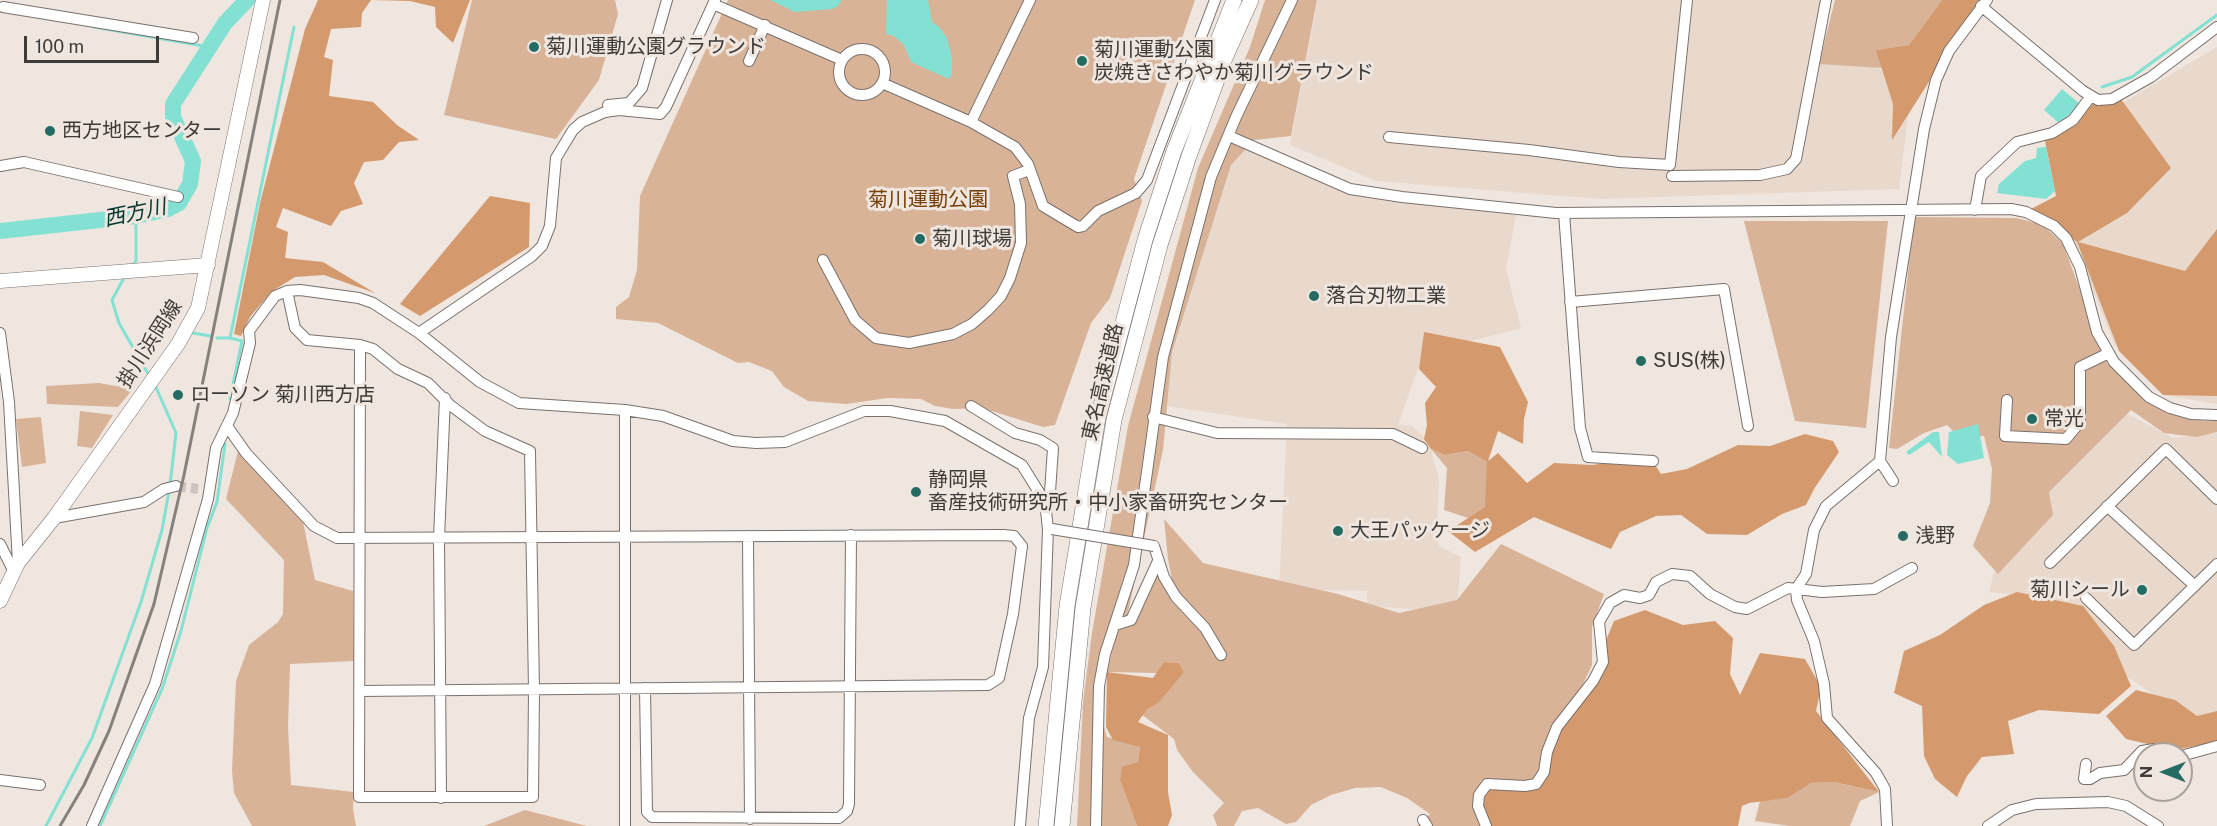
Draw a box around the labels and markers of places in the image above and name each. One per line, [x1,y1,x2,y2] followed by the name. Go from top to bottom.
[546,35,766,59] place label: 菊川運動公園グラウンド
[1094,38,1374,85] place label: 菊川運動公園 炭焼きさわやか菊川グラウンド
[527,40,541,54] marker: 菊川運動公園グラウンド
[1075,54,1089,68] marker: 菊川運動公園 炭焼きさわやか菊川グラウンド
[62,119,222,143] place label: 西方地区センター
[43,124,57,138] marker: 西方地区センター
[932,227,1012,251] place label: 菊川球場
[913,232,927,246] marker: 菊川球場
[1326,284,1446,308] place label: 落合刃物工業
[1307,289,1321,303] marker: 落合刃物工業
[1653,349,1726,373] place label: SUS(株)
[1634,354,1648,368] marker: SUS(株)
[190,383,375,407] place label: ローソン 菊川西方店
[171,388,185,402] marker: ローソン 菊川西方店
[2044,407,2084,431] place label: 常光
[2025,412,2039,426] marker: 常光
[928,468,1288,515] place label: 静岡県 畜産技術研究所・中小家畜研究センター
[909,485,923,499] marker: 静岡県 畜産技術研究所・中小家畜研究センター
[1350,519,1490,543] place label: 大王パッケージ
[1331,524,1345,538] marker: 大王パッケージ
[1915,524,1955,548] place label: 浅野
[1896,529,1910,543] marker: 浅野
[2030,578,2130,602] place label: 菊川シール
[2135,583,2149,597] marker: 菊川シール

